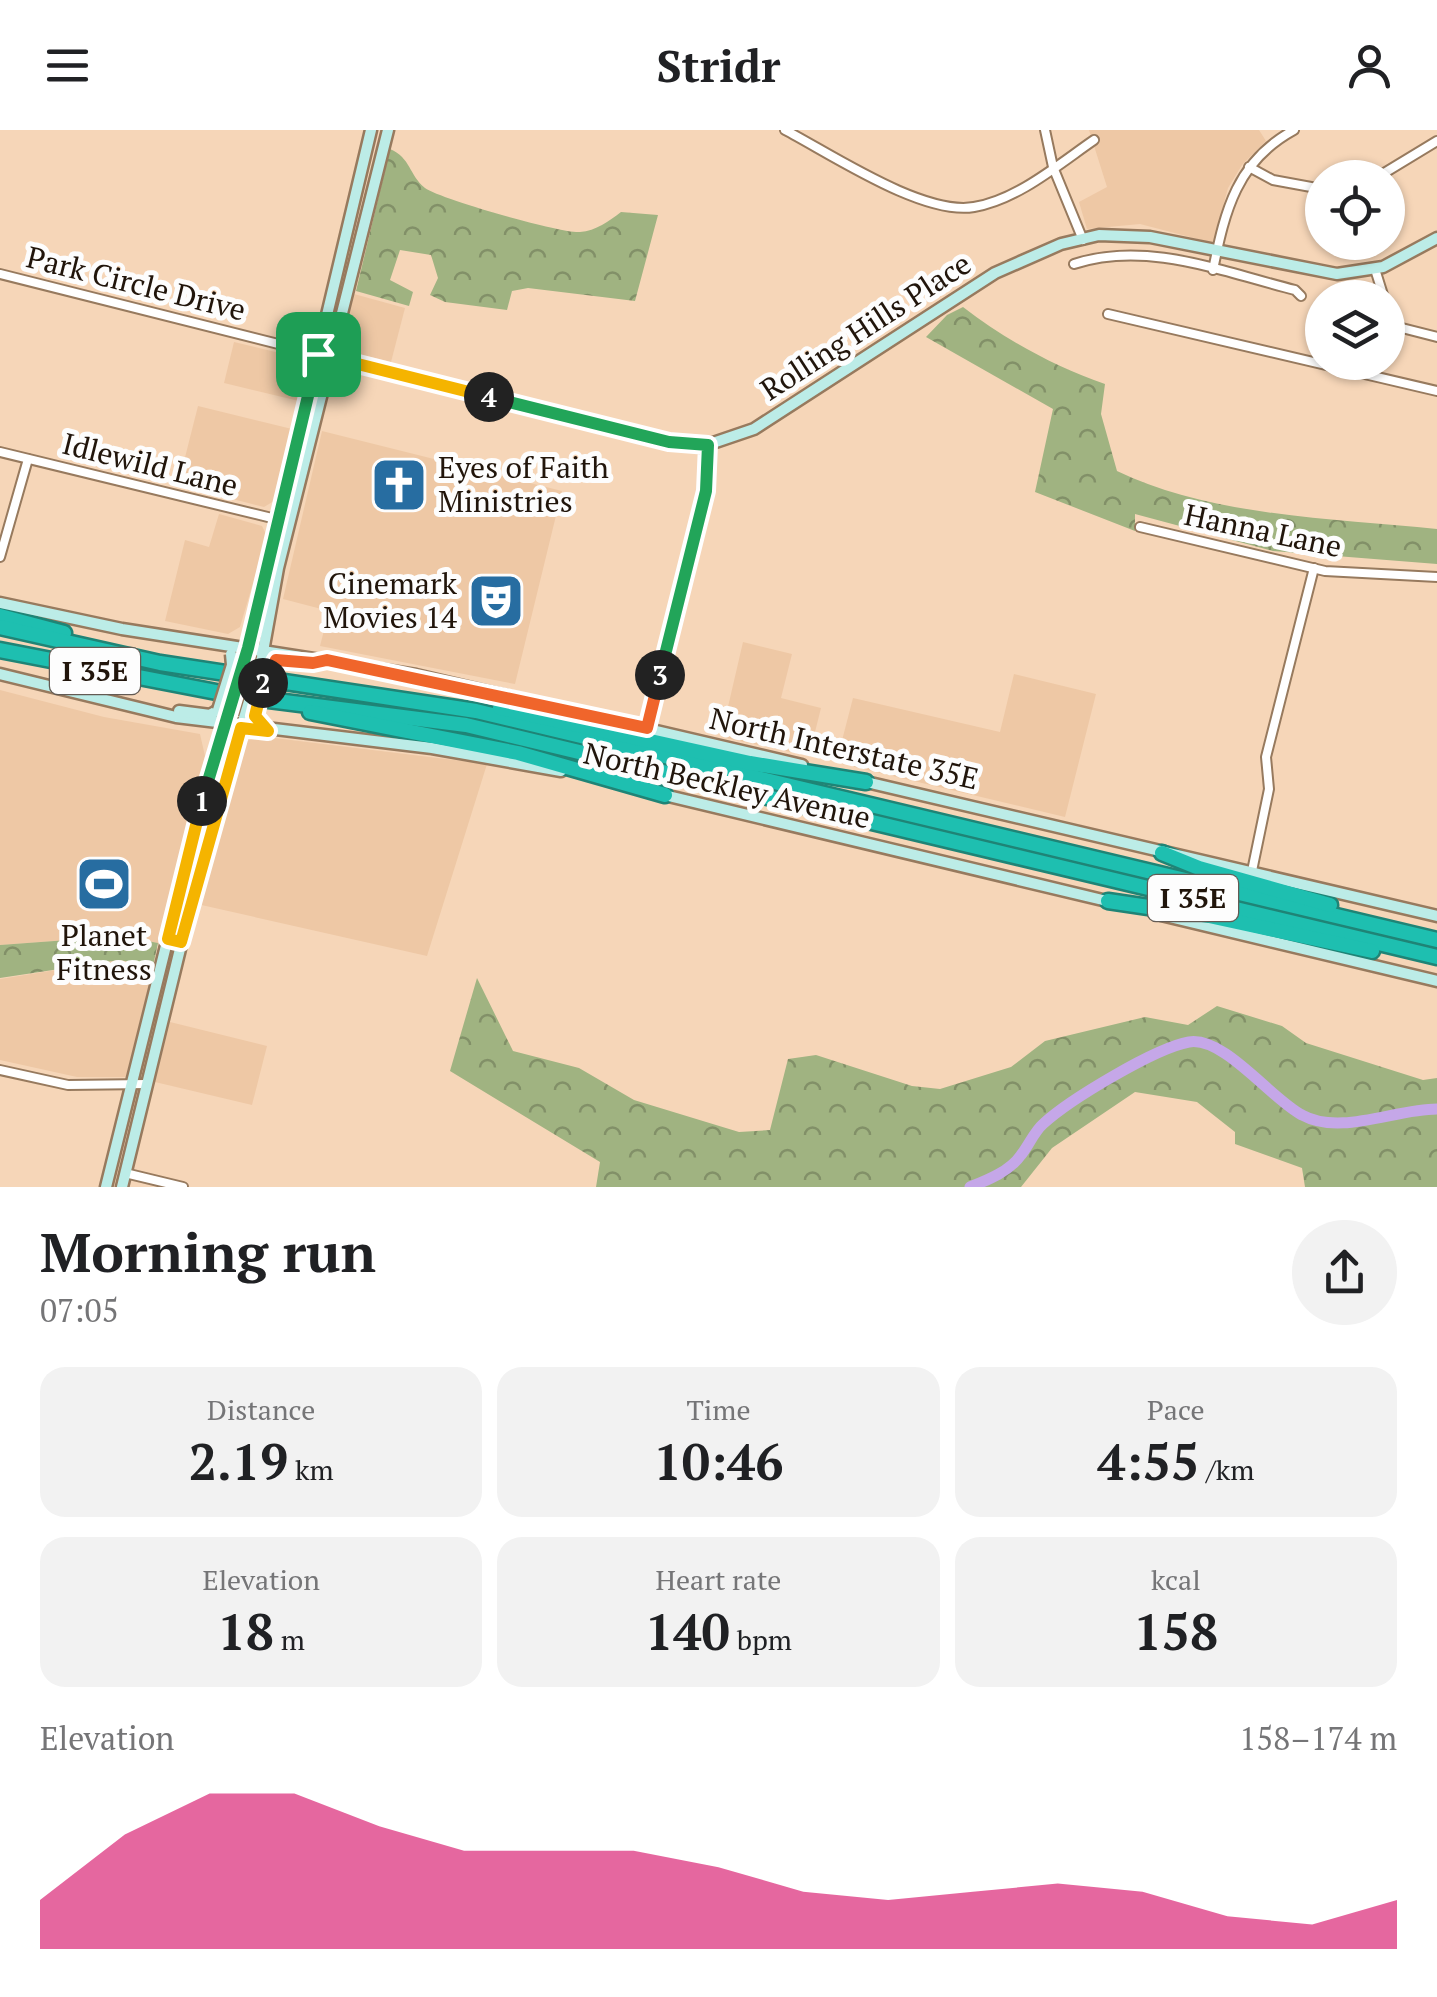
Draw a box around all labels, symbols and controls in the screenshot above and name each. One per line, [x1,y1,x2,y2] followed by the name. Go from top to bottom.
[657,35,780,95] text: Stridr
[40,38,95,93] icon: menu
[1342,38,1397,93] icon: person
[1305,160,1405,380] map controls
[1305,160,1405,260] button: locate
[23,237,250,330] street label: Park Circle Drive
[753,243,978,409] street label: Rolling Hills Place
[1305,280,1405,380] button: layers
[276,312,361,397] pin
[291,327,346,382] icon: arrive
[464,372,514,422] pin: 4
[481,378,497,415] text: 4
[58,423,242,505] street label: Idlewild Lane
[438,447,609,521] place label: Eyes of Faith Ministries
[369,455,429,515] church icon: Eyes of Faith Ministries
[1181,494,1345,566] street label: Hanna Lane
[323,563,458,637] place label: Cinemark Movies 14
[466,571,526,631] theatre icon: Cinemark Movies 14
[50,648,140,694] road number: I 35E
[635,650,685,700] pin: 3
[652,656,668,693] text: 3
[238,658,288,708] pin: 2
[255,664,271,701] text: 2
[706,698,982,798] street label: North Interstate 35E
[580,733,874,837] street label: North Beckley Avenue
[177,776,227,826] pin: 1
[194,782,210,819] text: 1
[74,854,134,914] sports icon: Planet Fitness
[1148,875,1238,921] road number: I 35E
[56,915,152,989] place label: Planet Fitness
[40,1215,376,1288] text: Morning run
[1292,1220,1397,1325] button: share
[40,1289,119,1331] text: 07:05
[207,1391,315,1428] text: Distance
[686,1391,751,1428] text: Time
[1147,1391,1205,1428] text: Pace
[189,1428,288,1494] text: 2.19
[653,1428,784,1494] text: 10:46
[1097,1428,1199,1494] text: 4:55
[288,1451,334,1488] text: km
[1199,1451,1254,1488] text: /km
[202,1561,320,1598] text: Elevation
[656,1561,781,1598] text: Heart rate
[1151,1561,1201,1598] text: kcal
[217,1598,274,1664] text: 18
[645,1598,730,1664] text: 140
[1133,1598,1218,1664] text: 158
[274,1621,305,1658] text: m
[730,1621,792,1658] text: bpm
[40,1717,174,1759] text: Elevation
[1239,1717,1397,1759] text: 158–174 m

